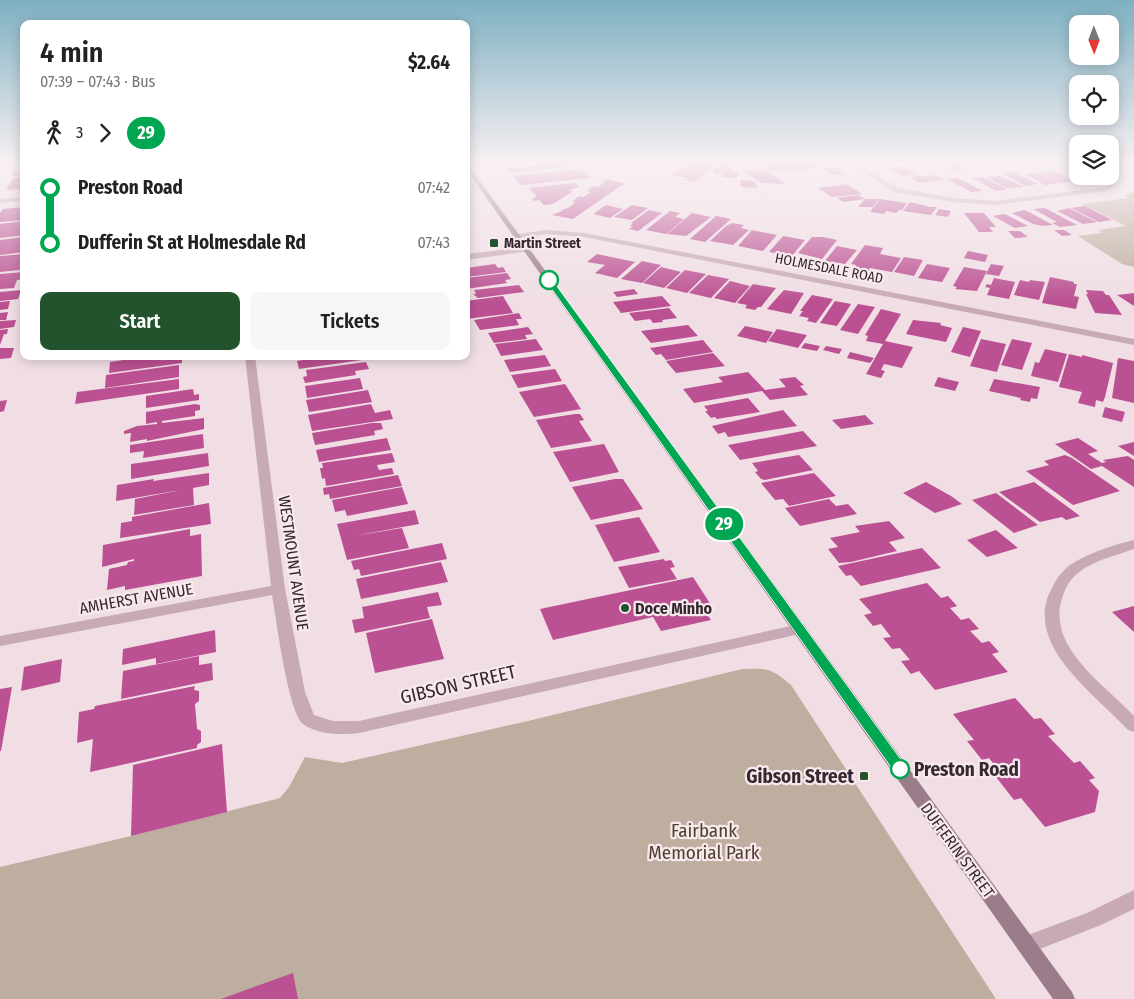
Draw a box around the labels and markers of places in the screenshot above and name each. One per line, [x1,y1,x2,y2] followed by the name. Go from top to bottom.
[504,235,582,252] place label: Martin Street
[488,237,500,249] marker: Martin Street
[539,270,559,290] unlabelled marker
[635,599,713,618] place label: Doce Minho
[619,602,631,614] marker: Doce Minho
[914,758,1019,781] place label: Preston Road
[890,759,910,779] marker: Preston Road
[746,765,854,788] place label: Gibson Street
[858,770,870,782] marker: Gibson Street

